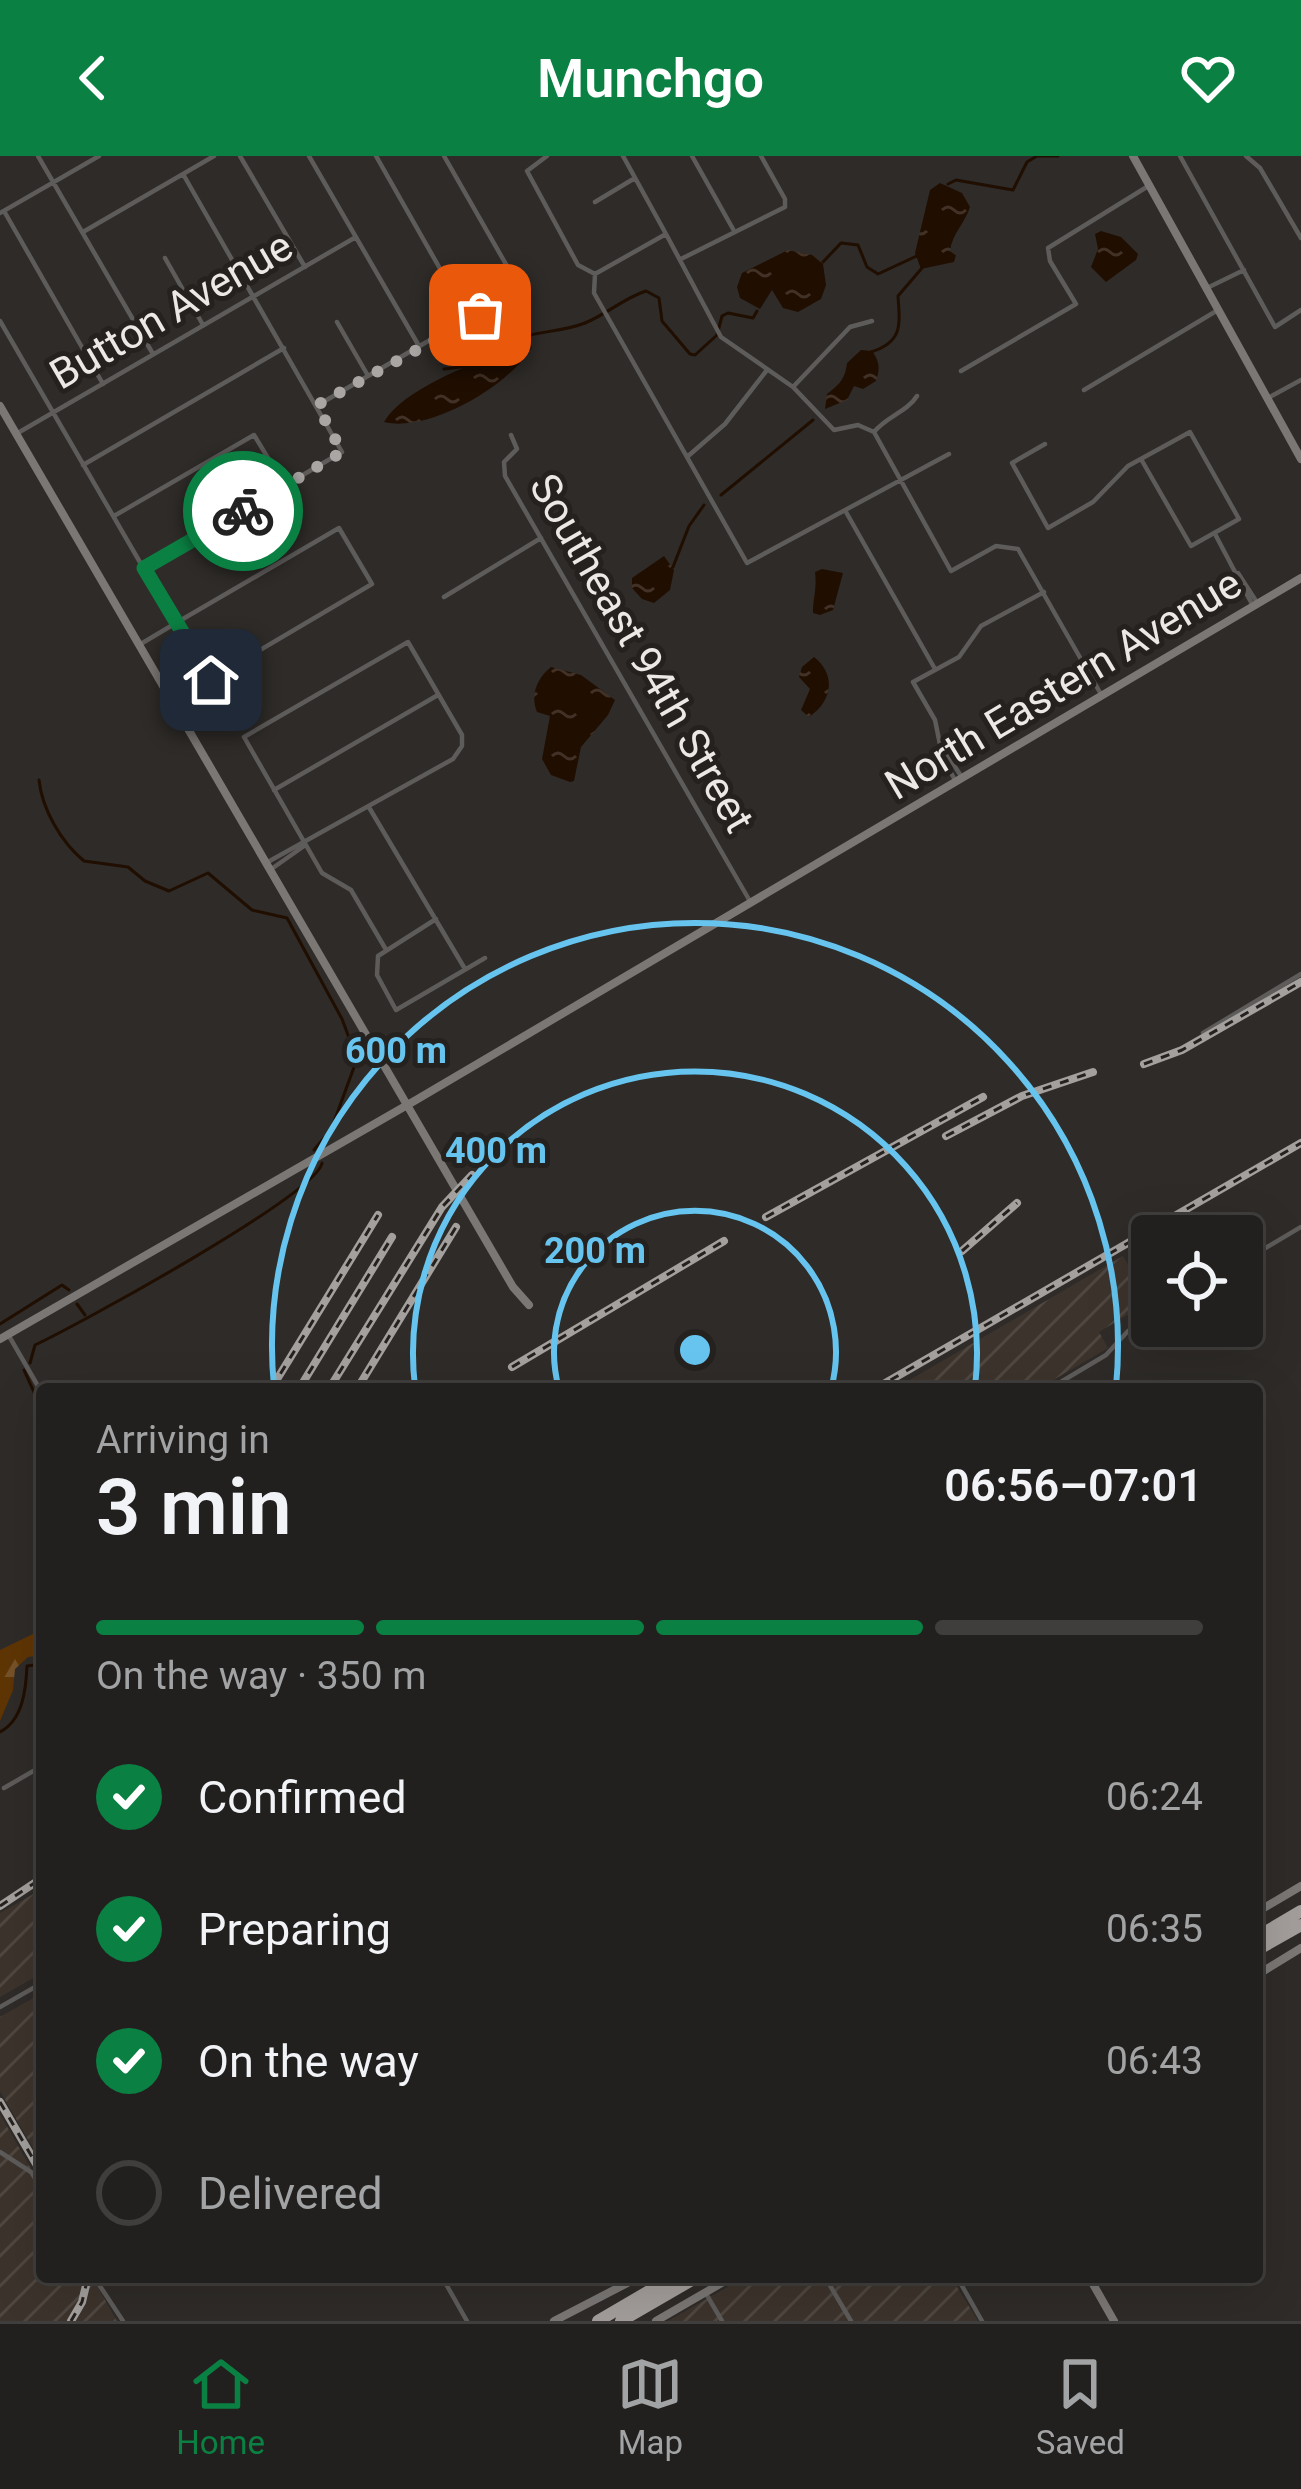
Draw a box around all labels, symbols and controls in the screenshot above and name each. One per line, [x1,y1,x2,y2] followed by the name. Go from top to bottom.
[60,45,126,111] icon: back
[1175,45,1241,111] icon: heart
[537,47,764,110] text: Munchgo
[41,221,301,399] street label: Button Avenue
[429,264,531,366] pin
[447,282,513,348] icon: bag
[183,451,303,571] courier
[519,465,765,841] street label: Southeast 94th Street
[210,478,276,544] icon: bike
[876,558,1250,810] street label: North Eastern Avenue
[160,629,262,731] pin
[178,647,244,713] icon: home
[345,1030,447,1072] text: 600 m
[445,1130,547,1172] text: 400 m
[1131,1215,1263,1347] map controls
[1131,1215,1263,1347] button: locate
[544,1230,646,1272] text: 200 m
[674,1329,716,1371] centre of rings
[96,1417,270,1463] text: Arriving in
[944,1459,1203,1512] text: 06:56–07:01
[96,1462,292,1553] text: 3 min
[96,1653,427,1699] text: On the way · 350 m
[96,1764,162,1830] icon: check
[198,1771,407,1824] text: Confirmed
[1106,1774,1203,1820] text: 06:24
[96,1896,162,1962] icon: check
[198,1903,391,1956] text: Preparing
[1106,1906,1203,1952] text: 06:35
[96,2028,162,2094] icon: check
[198,2035,419,2088] text: On the way
[1106,2038,1203,2084] text: 06:43
[198,2167,383,2220] text: Delivered
[176,2351,265,2462] tab: Home
[617,2351,683,2462] tab: Map
[1036,2351,1125,2462] tab: Saved

